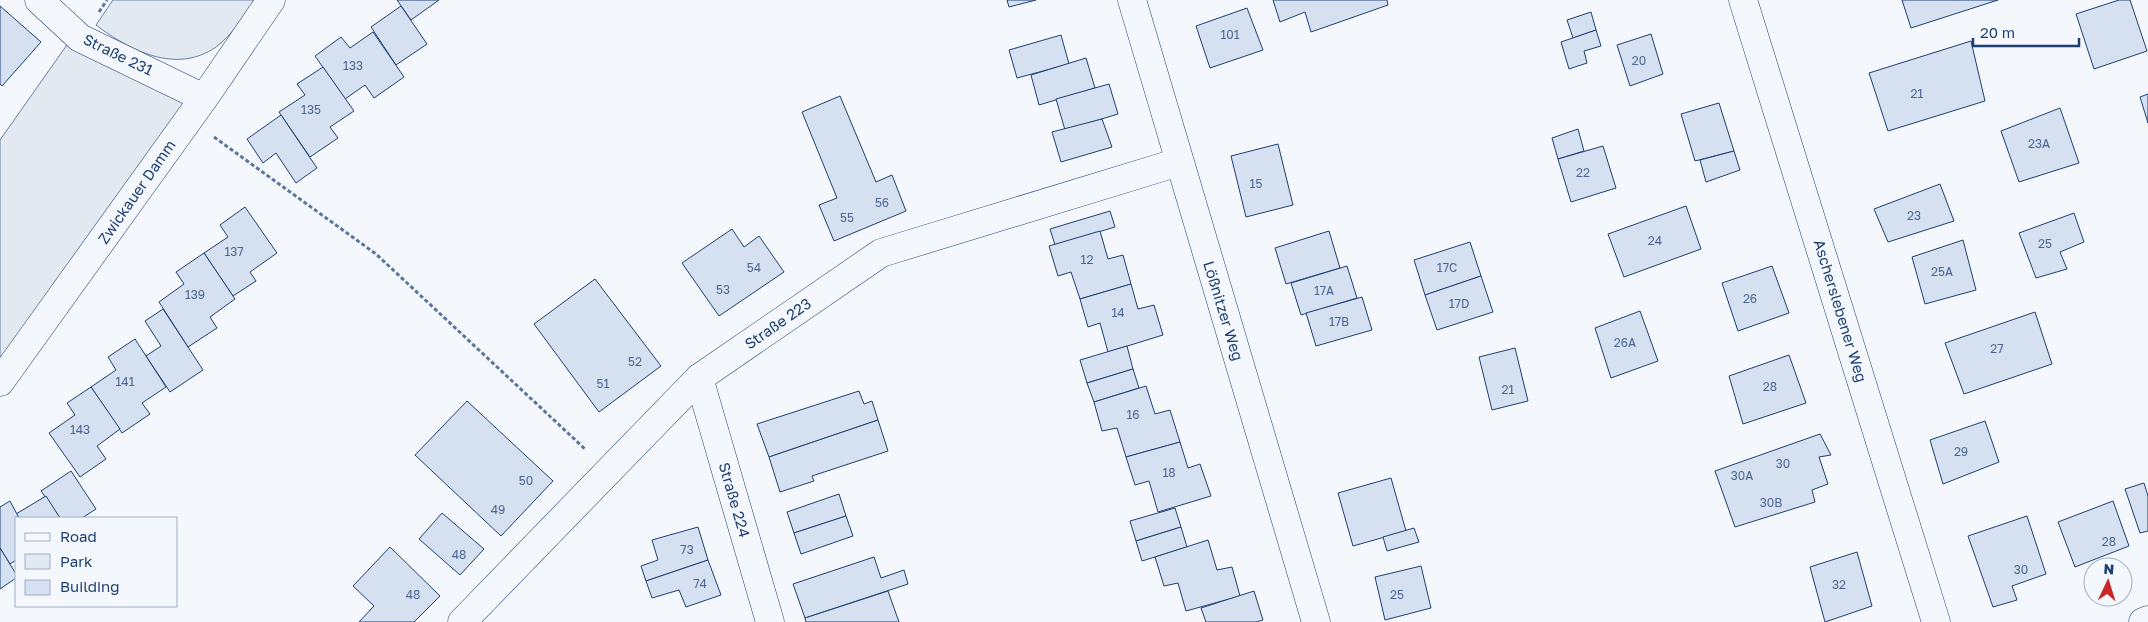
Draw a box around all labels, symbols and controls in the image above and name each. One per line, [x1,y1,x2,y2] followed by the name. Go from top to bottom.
[1973,15,2079,47] scale bar
[1980,23,2015,41] text: 20 m
[1220,27,1240,42] house number: 101
[81,29,156,79] street label: Straße 231
[1632,53,1646,68] house number: 20
[343,58,363,73] house number: 133
[1911,86,1924,101] house number: 21
[301,102,321,117] house number: 135
[94,136,179,247] street label: Zwickauer Damm
[2028,136,2050,151] house number: 23A
[1576,165,1590,180] house number: 22
[1250,176,1262,191] house number: 15
[875,195,889,210] house number: 56
[1907,208,1921,223] house number: 23
[840,210,854,225] house number: 55
[1648,233,1662,248] house number: 24
[2038,236,2052,251] house number: 25
[1811,237,1871,384] street label: Ascherslebener Weg
[224,244,244,259] house number: 137
[1081,252,1093,267] house number: 12
[1200,259,1248,363] street label: Lößnitzer Weg
[747,260,761,275] house number: 54
[1437,260,1457,275] house number: 17C
[1931,264,1953,279] house number: 25A
[716,282,730,297] house number: 53
[1314,283,1334,298] house number: 17A
[185,287,205,302] house number: 139
[1743,291,1757,306] house number: 26
[741,294,814,353] street label: Straße 223
[1449,296,1469,311] house number: 17D
[1111,305,1125,320] house number: 14
[1329,314,1349,329] house number: 17B
[1614,335,1636,350] house number: 26A
[1990,341,2004,356] house number: 27
[628,354,642,369] house number: 52
[116,374,135,389] house number: 141
[597,376,610,391] house number: 51
[1763,379,1777,394] house number: 28
[1502,382,1515,397] house number: 21
[1126,407,1140,422] house number: 16
[70,422,90,437] house number: 143
[1954,444,1968,459] house number: 29
[1776,456,1790,471] house number: 30
[716,460,754,539] street label: Straße 224
[1162,465,1176,480] house number: 18
[1731,468,1753,483] house number: 30A
[519,473,533,488] house number: 50
[1760,495,1782,510] house number: 30B
[491,502,505,517] house number: 49
[15,517,178,607] legend
[60,527,97,545] text: Road
[2102,534,2116,549] house number: 28
[680,542,694,557] house number: 73
[452,547,466,562] house number: 48
[60,552,93,570] text: Park
[2083,557,2133,607] north arrow
[2103,560,2115,577] text: N
[2014,562,2028,577] house number: 30
[693,576,707,591] house number: 74
[60,577,120,595] text: Building
[1832,577,1846,592] house number: 32
[406,587,420,602] house number: 48
[1390,587,1404,602] house number: 25

